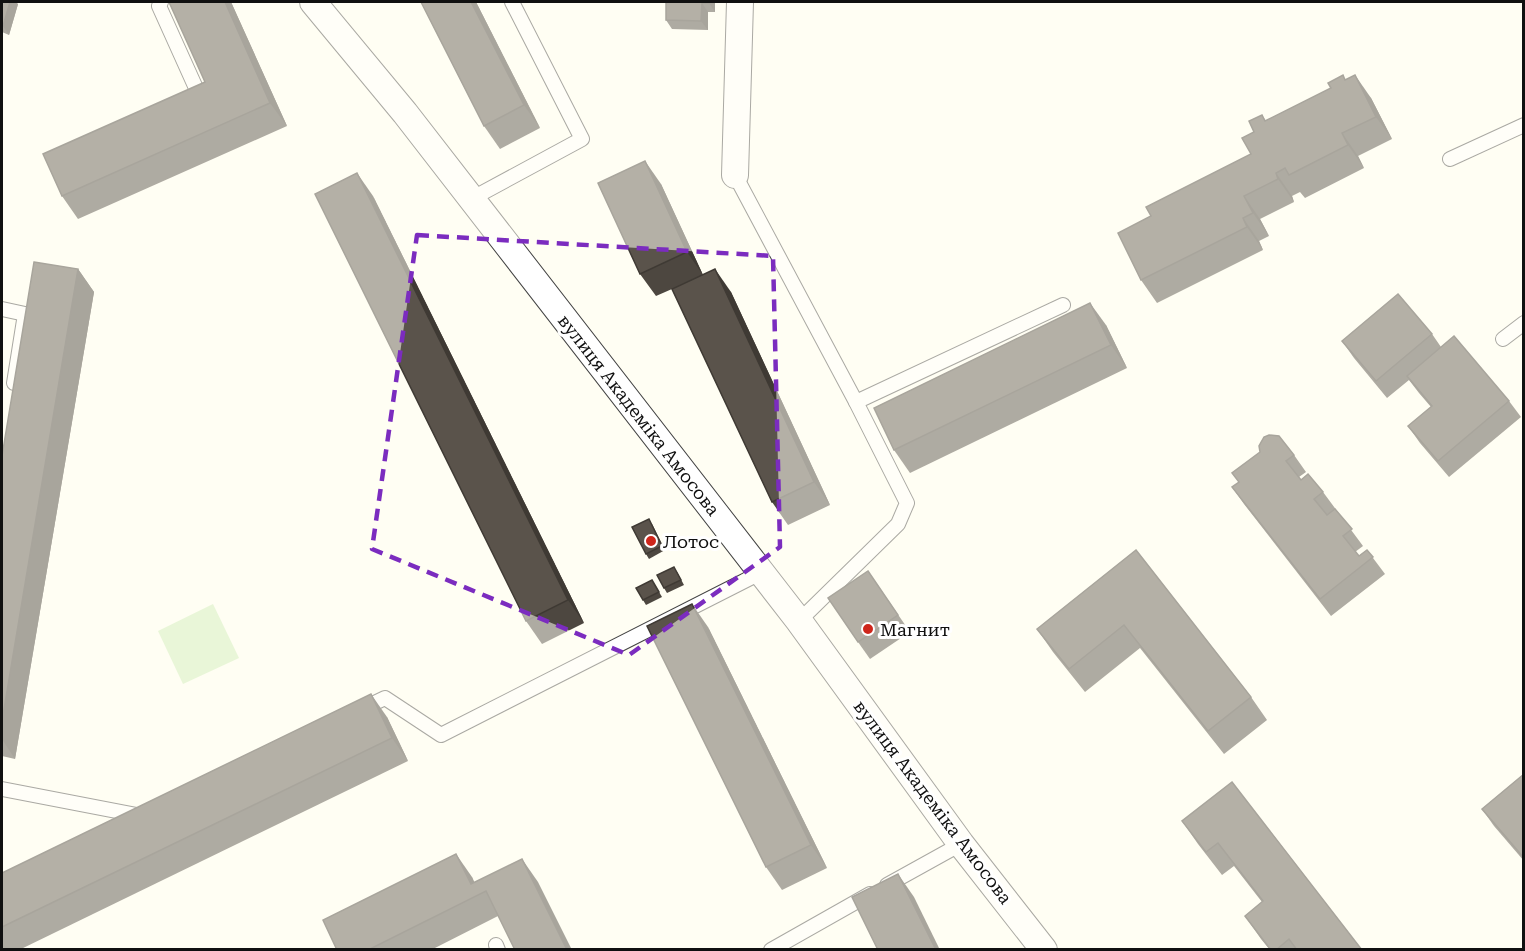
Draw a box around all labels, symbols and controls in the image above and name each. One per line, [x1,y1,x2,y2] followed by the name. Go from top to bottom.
[554,310,724,520] street label: вулиця Академіка Амосова
[663,531,719,552] place label: Лотос
[644,534,658,548] marker: Лотос
[880,619,950,640] place label: Магнит
[861,622,875,636] marker: Магнит
[850,696,1017,908] street label: вулиця Академіка Амосова

